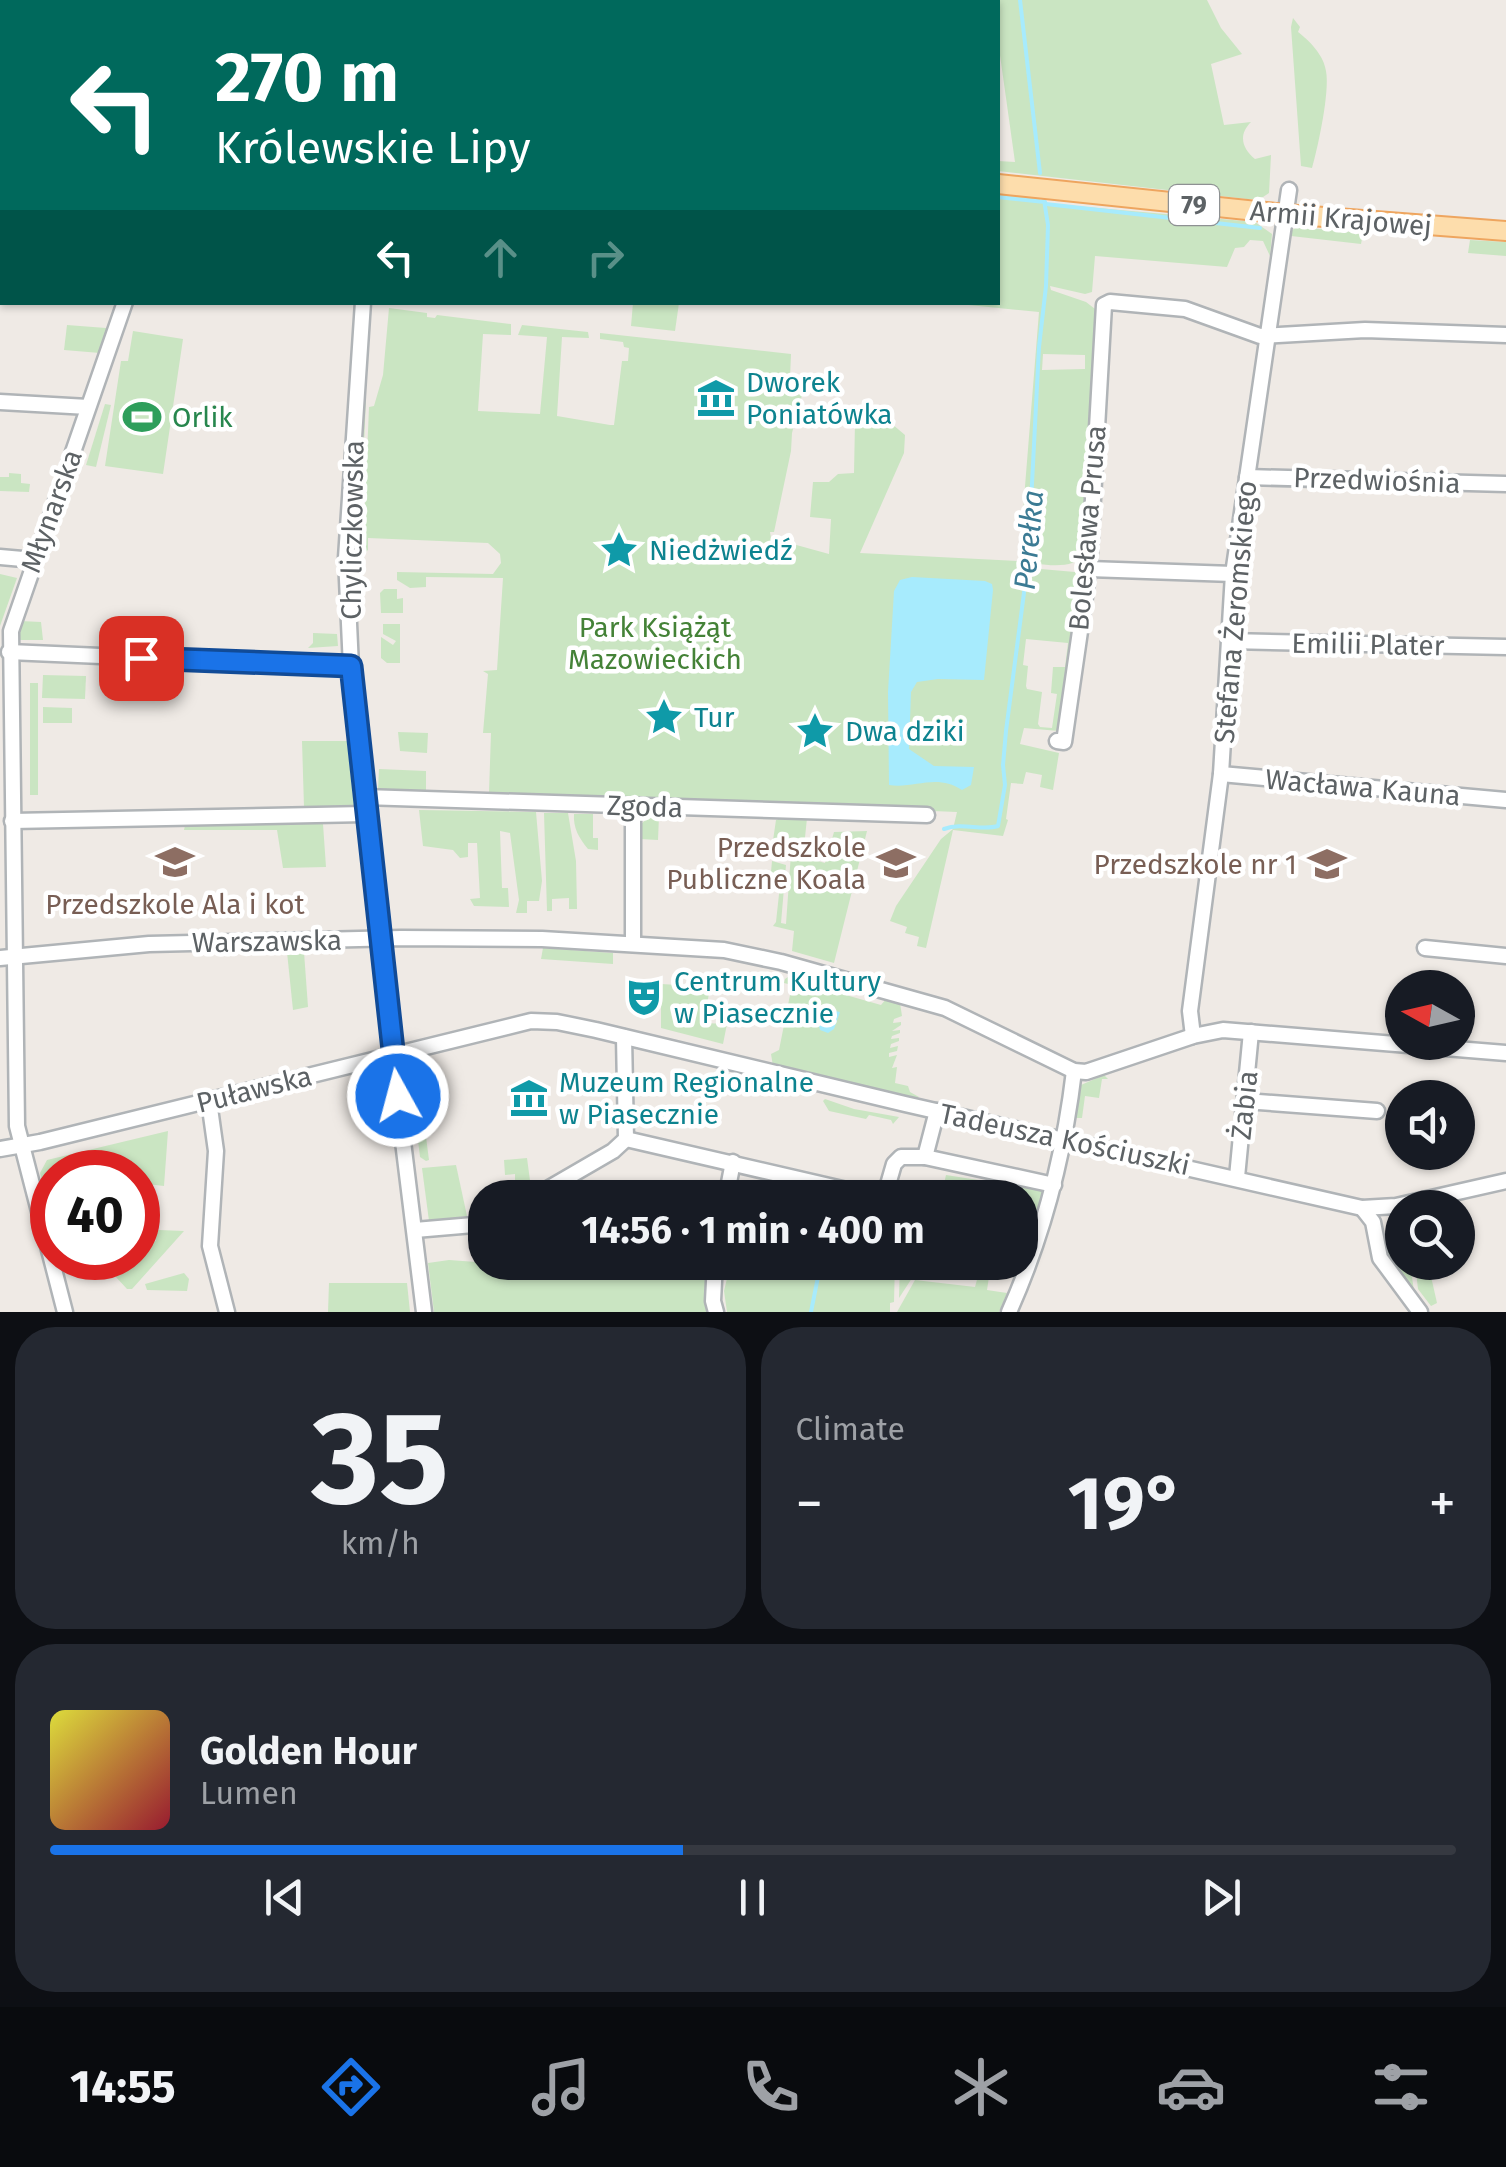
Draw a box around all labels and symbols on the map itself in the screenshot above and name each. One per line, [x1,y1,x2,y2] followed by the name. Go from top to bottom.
[1169,185,1219,225] road number: 79
[1249,194,1433,243] street label: Armii Krajowej
[746,366,893,431] place label: Dworek Poniatówka
[695,377,737,419] museum icon: Dworek Poniatówka
[121,396,163,438] sports icon: Orlik
[172,401,233,434] place label: Orlik
[1062,424,1113,632] street label: Bolesława Prusa
[334,440,371,620] street label: Chyliczkowska
[14,445,89,577] street label: Młynarska
[1293,461,1461,500] street label: Przedwiośnia
[1208,479,1263,745] street label: Stefana Żeromskiego
[1007,489,1051,591] water label: Perełka
[598,529,640,571] place icon: Niedżwiedź
[649,534,792,567] place label: Niedżwiedź
[568,611,742,676] park label: Park Książąt Mazowieckich
[99,616,184,701] pin
[1291,627,1445,662] street label: Emilii Plater
[643,696,685,738] place icon: Tur
[694,701,735,734] place label: Tur
[794,710,836,752] place icon: Dwa dziki
[845,715,965,748] place label: Dwa dziki
[1264,763,1462,812] street label: Wacława Kauna
[606,789,684,824] street label: Zgoda
[666,831,866,896] place label: Przedszkole Publiczne Koala
[154,841,196,883] school or university icon: Przedszkole Ala i kot
[875,842,917,884] school or university icon: Przedszkole Publiczne Koala
[1306,843,1348,885] school or university icon: Przedszkole nr 1
[1093,848,1297,881] place label: Przedszkole nr 1
[45,888,306,921] place label: Przedszkole Ala i kot
[192,924,342,959] street label: Warszawska
[674,965,881,1030] place label: Centrum Kultury w Piasecznie
[1385,970,1475,1060] north arrow
[623,976,665,1018] theatre icon: Centrum Kultury w Piasecznie
[346,1044,450,1148] position arrow
[193,1059,315,1120] street label: Puławska
[559,1066,814,1131] place label: Muzeum Regionalne w Piasecznie
[1224,1069,1265,1141] street label: Żabia
[508,1077,550,1119] museum icon: Muzeum Regionalne w Piasecznie
[937,1097,1193,1182] street label: Tadeusza Kościuszki
[30,1150,160,1280] speed limit sign: 40

